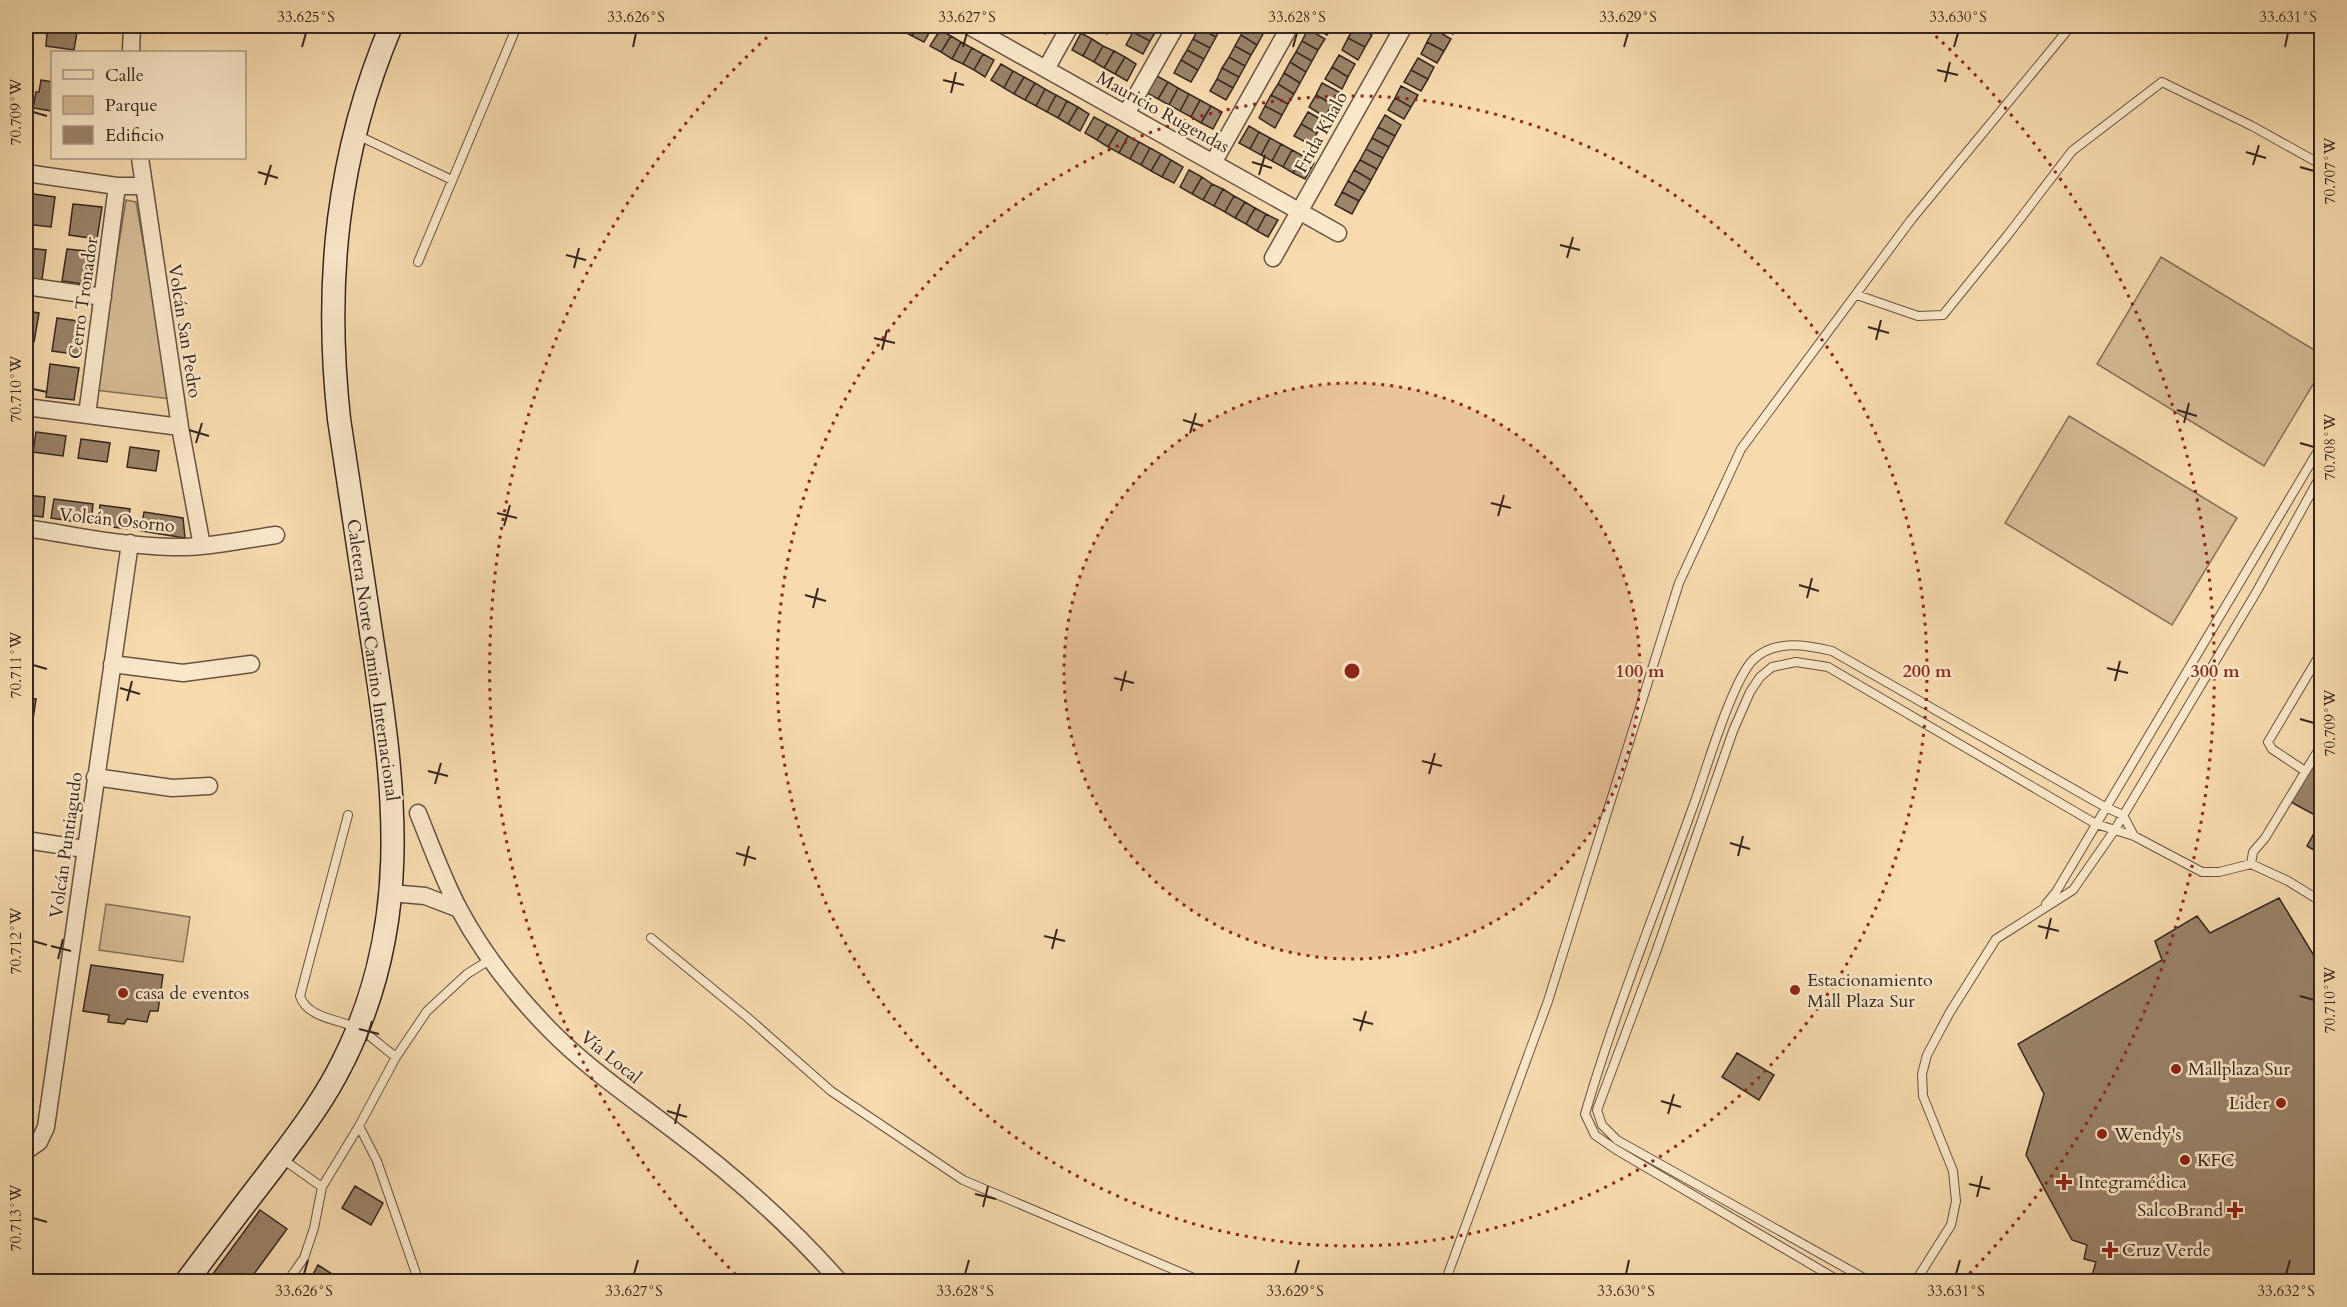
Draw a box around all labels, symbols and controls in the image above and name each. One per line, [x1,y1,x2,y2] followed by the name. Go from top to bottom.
[277,7,335,27] text: 33.625°S
[607,7,665,27] text: 33.626°S
[938,7,996,27] text: 33.627°S
[1268,7,1326,27] text: 33.628°S
[1599,7,1657,27] text: 33.629°S
[1929,7,1987,27] text: 33.630°S
[2259,7,2317,27] text: 33.631°S
[51,51,246,159] legend
[105,63,144,88] text: Calle
[1092,66,1234,159] street label: Mauricio Rugendas
[6,78,26,145] text: 70.709°W
[1289,87,1354,177] street label: Frida Khalo
[105,93,158,118] text: Parque
[105,123,164,148] text: Edificio
[2320,137,2340,204] text: 70.707°W
[63,235,104,361] street label: Cerro Tronador
[162,262,207,400] street label: Volcán San Pedro
[6,355,26,422] text: 70.710°W
[2320,413,2340,480] text: 70.708°W
[58,502,176,539] street label: Volcán Osorno
[340,517,405,803] street label: Caletera Norte Camino Internacional
[6,631,26,698] text: 70.711°W
[1615,659,1665,684] text: 100 m
[1902,659,1952,684] text: 200 m
[2190,659,2240,684] text: 300 m
[1342,661,1362,681] centre of rings
[2320,689,2340,756] text: 70.709°W
[44,770,89,920] street label: Volcán Puntiagudo
[6,907,26,974] text: 70.712°W
[2320,966,2340,1033] text: 70.710°W
[1807,968,1933,1014] place label: Estacionamiento Mall Plaza Sur
[135,981,249,1006] place label: casa de eventos
[1788,983,1802,997] marker: Estacionamiento Mall Plaza Sur
[116,986,130,1000] marker: casa de eventos
[575,1025,647,1090] street label: Vía Local
[2188,1057,2290,1082] place label: Mallplaza Sur
[2169,1062,2183,1076] marker: Mallplaza Sur
[2229,1091,2269,1116] place label: Lider
[2274,1096,2288,1110] marker: Lider
[2113,1122,2181,1147] place label: Wendy's
[2095,1127,2109,1141] marker: Wendy's
[2197,1148,2235,1173] place label: KFC
[2178,1153,2192,1167] marker: KFC
[2078,1170,2187,1195] place label: Integramédica
[2055,1173,2073,1191] marker: Integramédica
[6,1184,26,1251] text: 70.713°W
[2137,1198,2223,1223] place label: SalcoBrand
[2228,1203,2242,1217] marker: SalcoBrand
[2122,1238,2211,1263] place label: Cruz Verde
[2103,1243,2117,1257] marker: Cruz Verde
[275,1281,333,1301] text: 33.626°S
[605,1281,663,1301] text: 33.627°S
[936,1281,994,1301] text: 33.628°S
[1266,1281,1324,1301] text: 33.629°S
[1597,1281,1655,1301] text: 33.630°S
[1927,1281,1985,1301] text: 33.631°S
[2257,1281,2315,1301] text: 33.632°S

